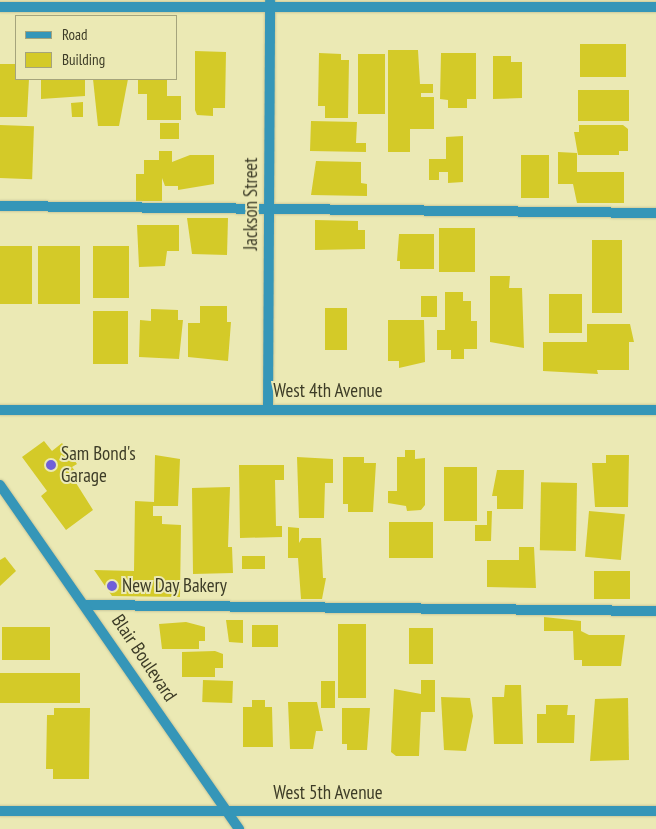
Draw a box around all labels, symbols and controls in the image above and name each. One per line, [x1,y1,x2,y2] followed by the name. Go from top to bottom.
[15,15,178,80] legend
[62,25,88,44] text: Road
[62,50,105,69] text: Building
[240,158,262,250] street label: Jackson Street
[273,380,383,402] street label: West 4th Avenue
[61,443,136,487] place label: Sam Bond's Garage
[45,459,57,471] marker: Sam Bond's Garage
[122,575,228,597] place label: New Day Bakery
[106,580,118,592] marker: New Day Bakery
[107,610,181,706] street label: Blair Boulevard
[273,782,383,804] street label: West 5th Avenue

